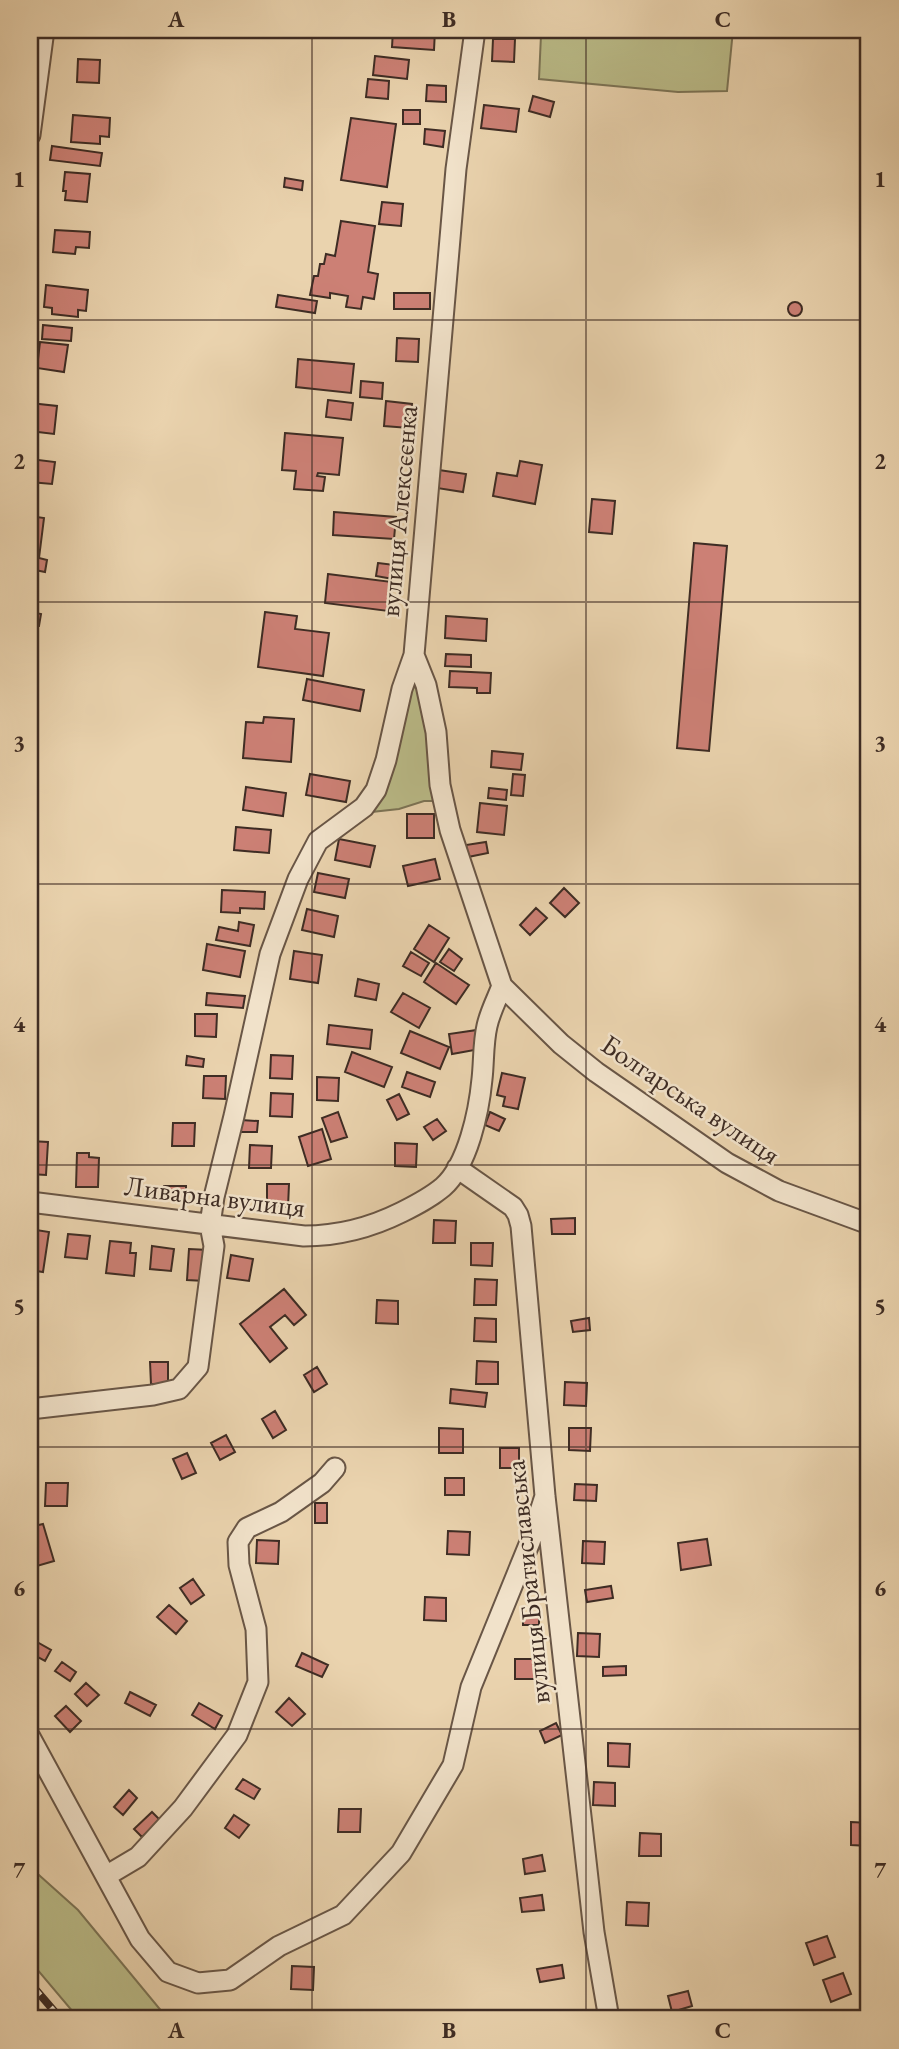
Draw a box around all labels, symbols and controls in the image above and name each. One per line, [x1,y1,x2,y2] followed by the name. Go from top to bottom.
[167,4,185,34] text: A
[442,4,456,34] text: B
[715,4,731,34] text: C
[13,164,25,194] text: 1
[874,164,886,194] text: 1
[371,403,425,618] street label: вулиця Алексєєнка
[13,446,25,476] text: 2
[874,446,886,476] text: 2
[13,728,25,758] text: 3
[874,728,886,758] text: 3
[13,1009,26,1039] text: 4
[874,1009,887,1039] text: 4
[595,1026,787,1172] street label: Болгарська вулиця
[123,1167,307,1225] street label: Ливарна вулиця
[13,1291,25,1321] text: 5
[874,1291,886,1321] text: 5
[496,1458,558,1706] street label: вулиця Братиславська
[13,1573,25,1603] text: 6
[874,1573,886,1603] text: 6
[13,1855,26,1885] text: 7
[874,1855,887,1885] text: 7
[167,2015,185,2045] text: A
[442,2015,456,2045] text: B
[715,2015,731,2045] text: C

